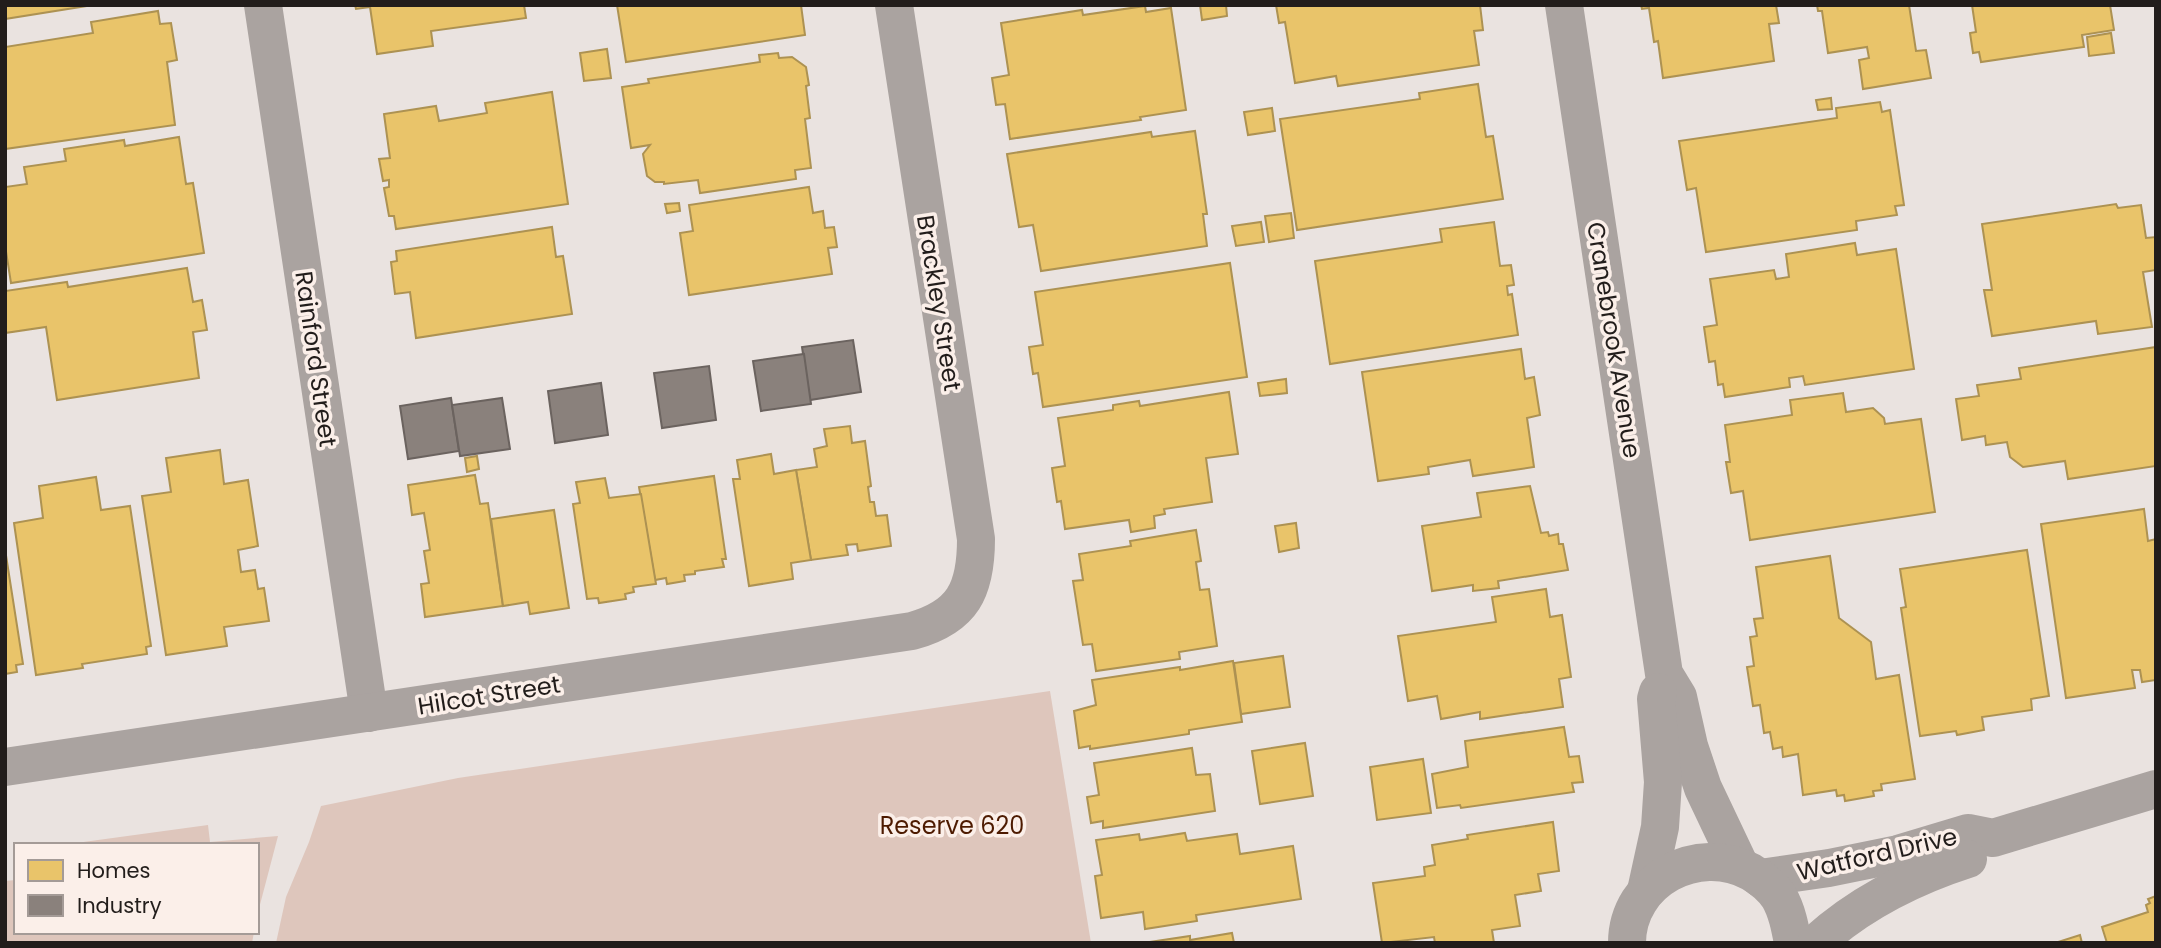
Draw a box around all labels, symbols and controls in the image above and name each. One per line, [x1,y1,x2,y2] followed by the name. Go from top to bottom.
[909,213,969,393] street label: Brackley Street
[1579,220,1649,460] street label: Cranebrook Avenue
[287,269,345,449] street label: Rainford Street
[415,667,563,723] street label: Hilcot Street
[880,809,1024,842] park label: Reserve 620
[1794,820,1960,888] street label: Watford Drive
[14,843,259,934] legend
[77,856,151,885] text: Homes
[77,891,162,920] text: Industry

